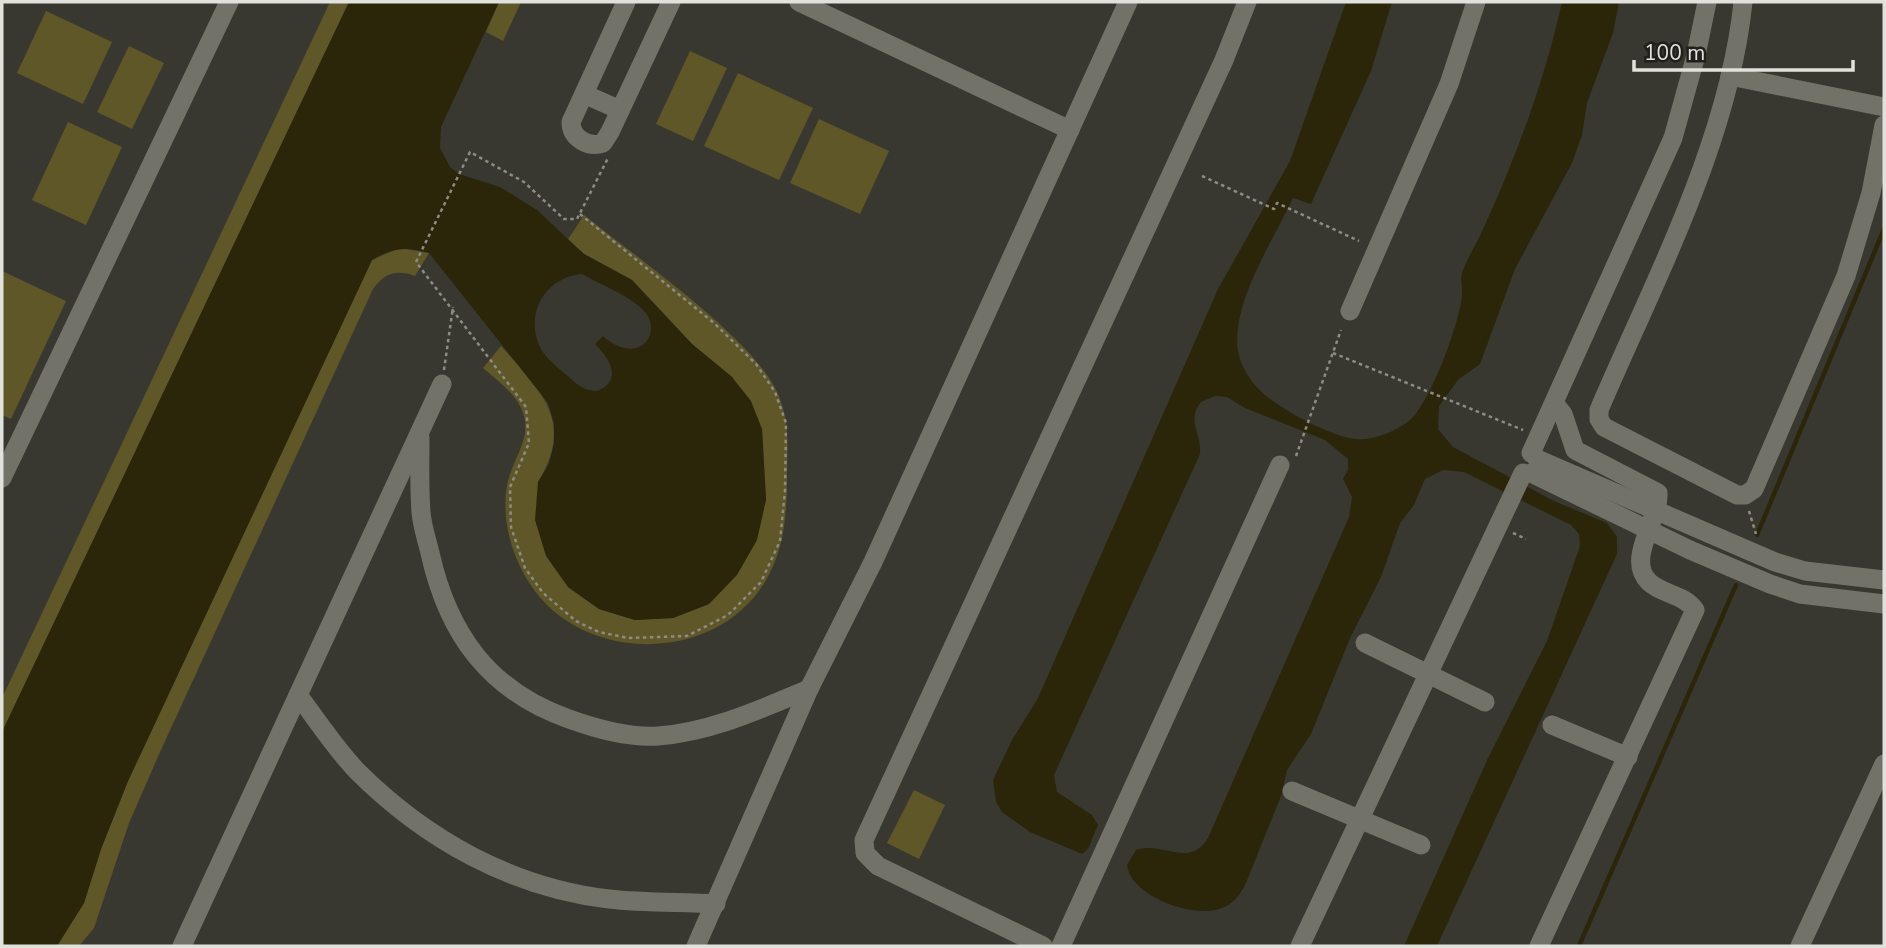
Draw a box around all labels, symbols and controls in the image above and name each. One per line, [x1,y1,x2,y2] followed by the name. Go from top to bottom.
[1634,28,1853,72] scale bar
[1644,39,1705,67] text: 100 m

